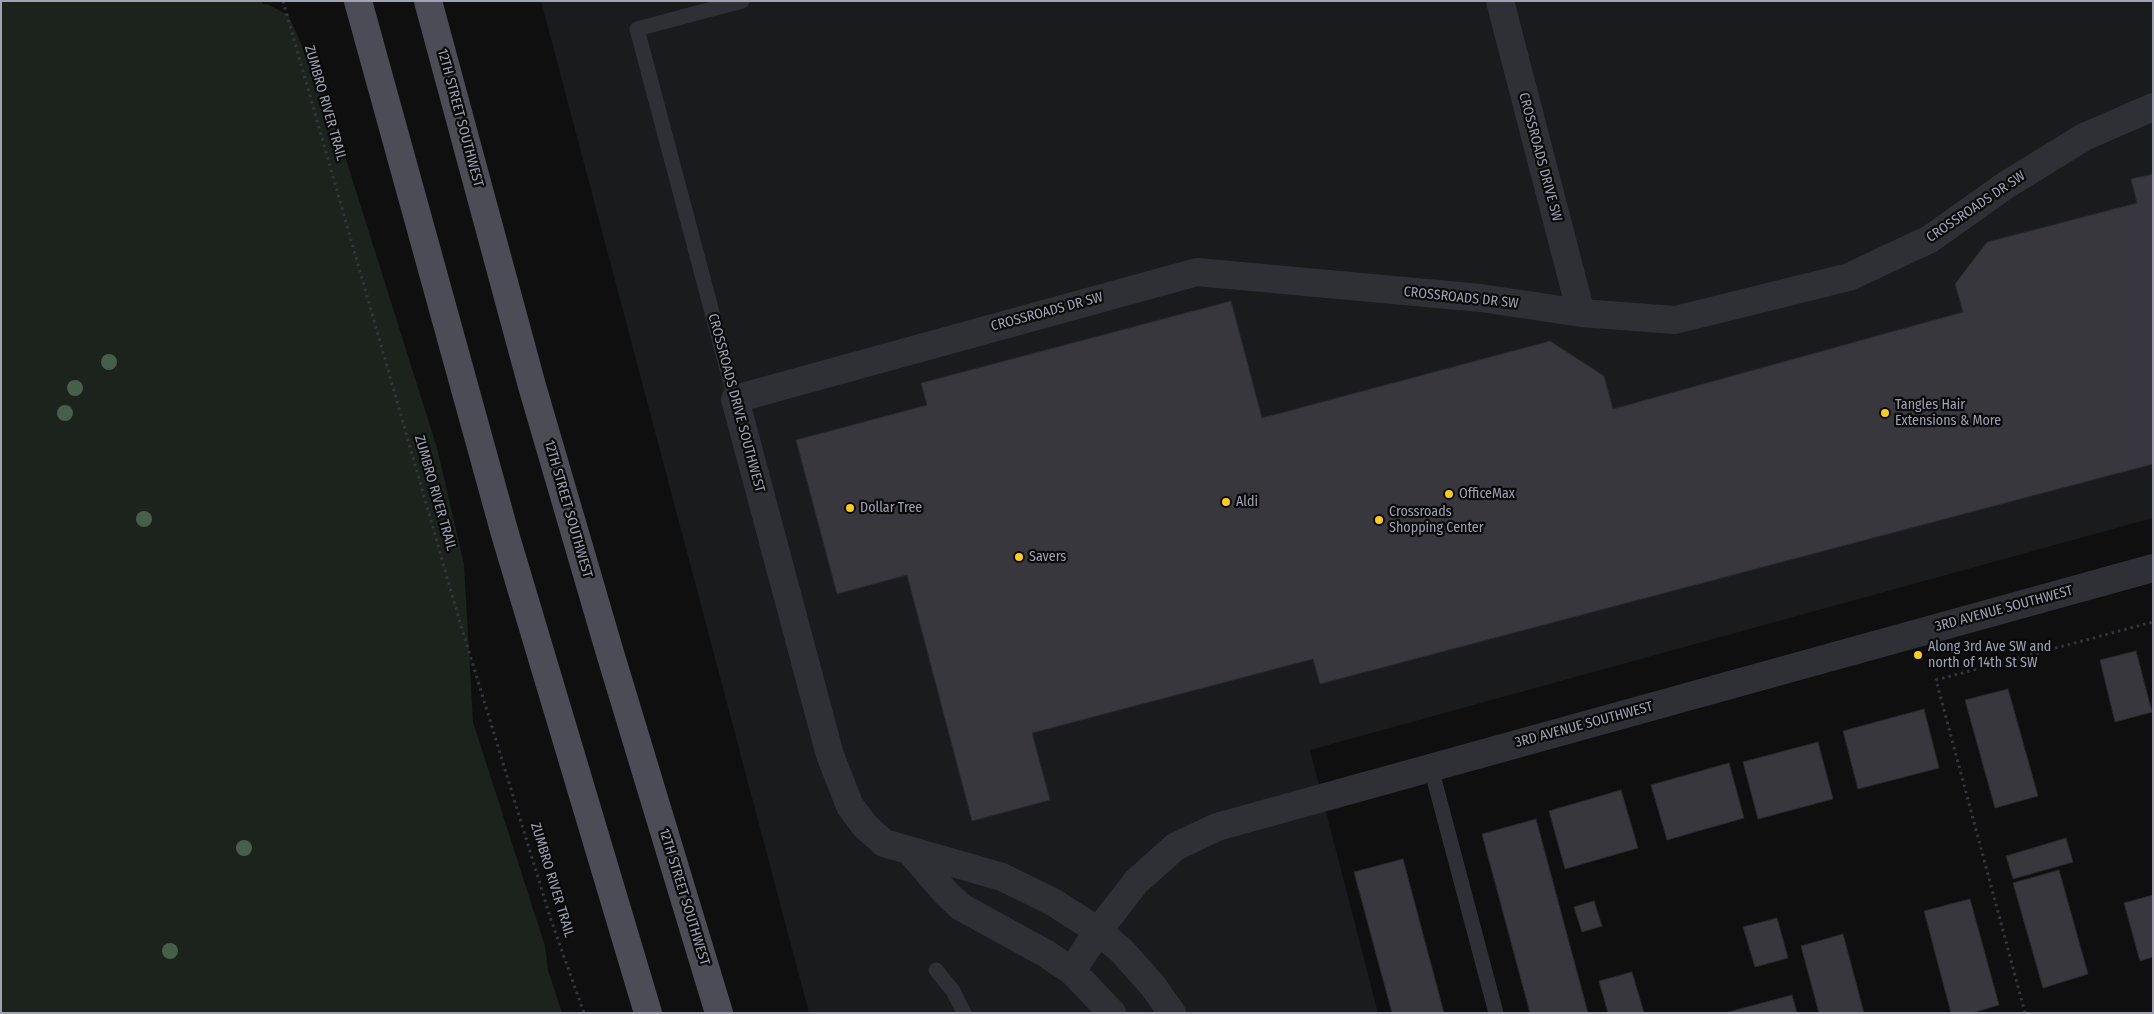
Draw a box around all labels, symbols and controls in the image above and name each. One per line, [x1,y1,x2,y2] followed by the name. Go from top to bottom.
[301,43,349,163] street label: ZUMBRO RIVER TRAIL
[433,47,487,189] street label: 12TH STREET SOUTHWEST
[1515,91,1565,223] street label: CROSSROADS DRIVE SW
[1923,168,2029,246] street label: CROSSROADS DR SW
[1403,284,1519,312] street label: CROSSROADS DR SW
[989,289,1105,335] street label: CROSSROADS DR SW
[704,312,768,494] street label: CROSSROADS DRIVE SOUTHWEST
[1895,397,2001,430] place label: Tangles Hair Extensions & More
[1879,407,1891,419] marker: Tangles Hair Extensions & More
[411,433,459,553] street label: ZUMBRO RIVER TRAIL
[540,438,596,580] street label: 12TH STREET SOUTHWEST
[1459,486,1515,502] place label: OfficeMax
[1443,488,1455,500] marker: OfficeMax
[1236,494,1258,510] place label: Aldi
[1220,496,1232,508] marker: Aldi
[860,500,922,516] place label: Dollar Tree
[844,502,856,514] marker: Dollar Tree
[1389,504,1484,536] place label: Crossroads Shopping Center
[1373,514,1385,526] marker: Crossroads Shopping Center
[1029,549,1066,565] place label: Savers
[1013,551,1025,563] marker: Savers
[1933,583,2075,635] street label: 3RD AVENUE SOUTHWEST
[1928,639,2051,672] place label: Along 3rd Ave SW and north of 14th St SW
[1912,649,1924,661] marker: Along 3rd Ave SW and north of 14th St SW
[1513,699,1655,751] street label: 3RD AVENUE SOUTHWEST
[527,821,577,939] street label: ZUMBRO RIVER TRAIL
[655,827,713,967] street label: 12TH STREET SOUTHWEST

